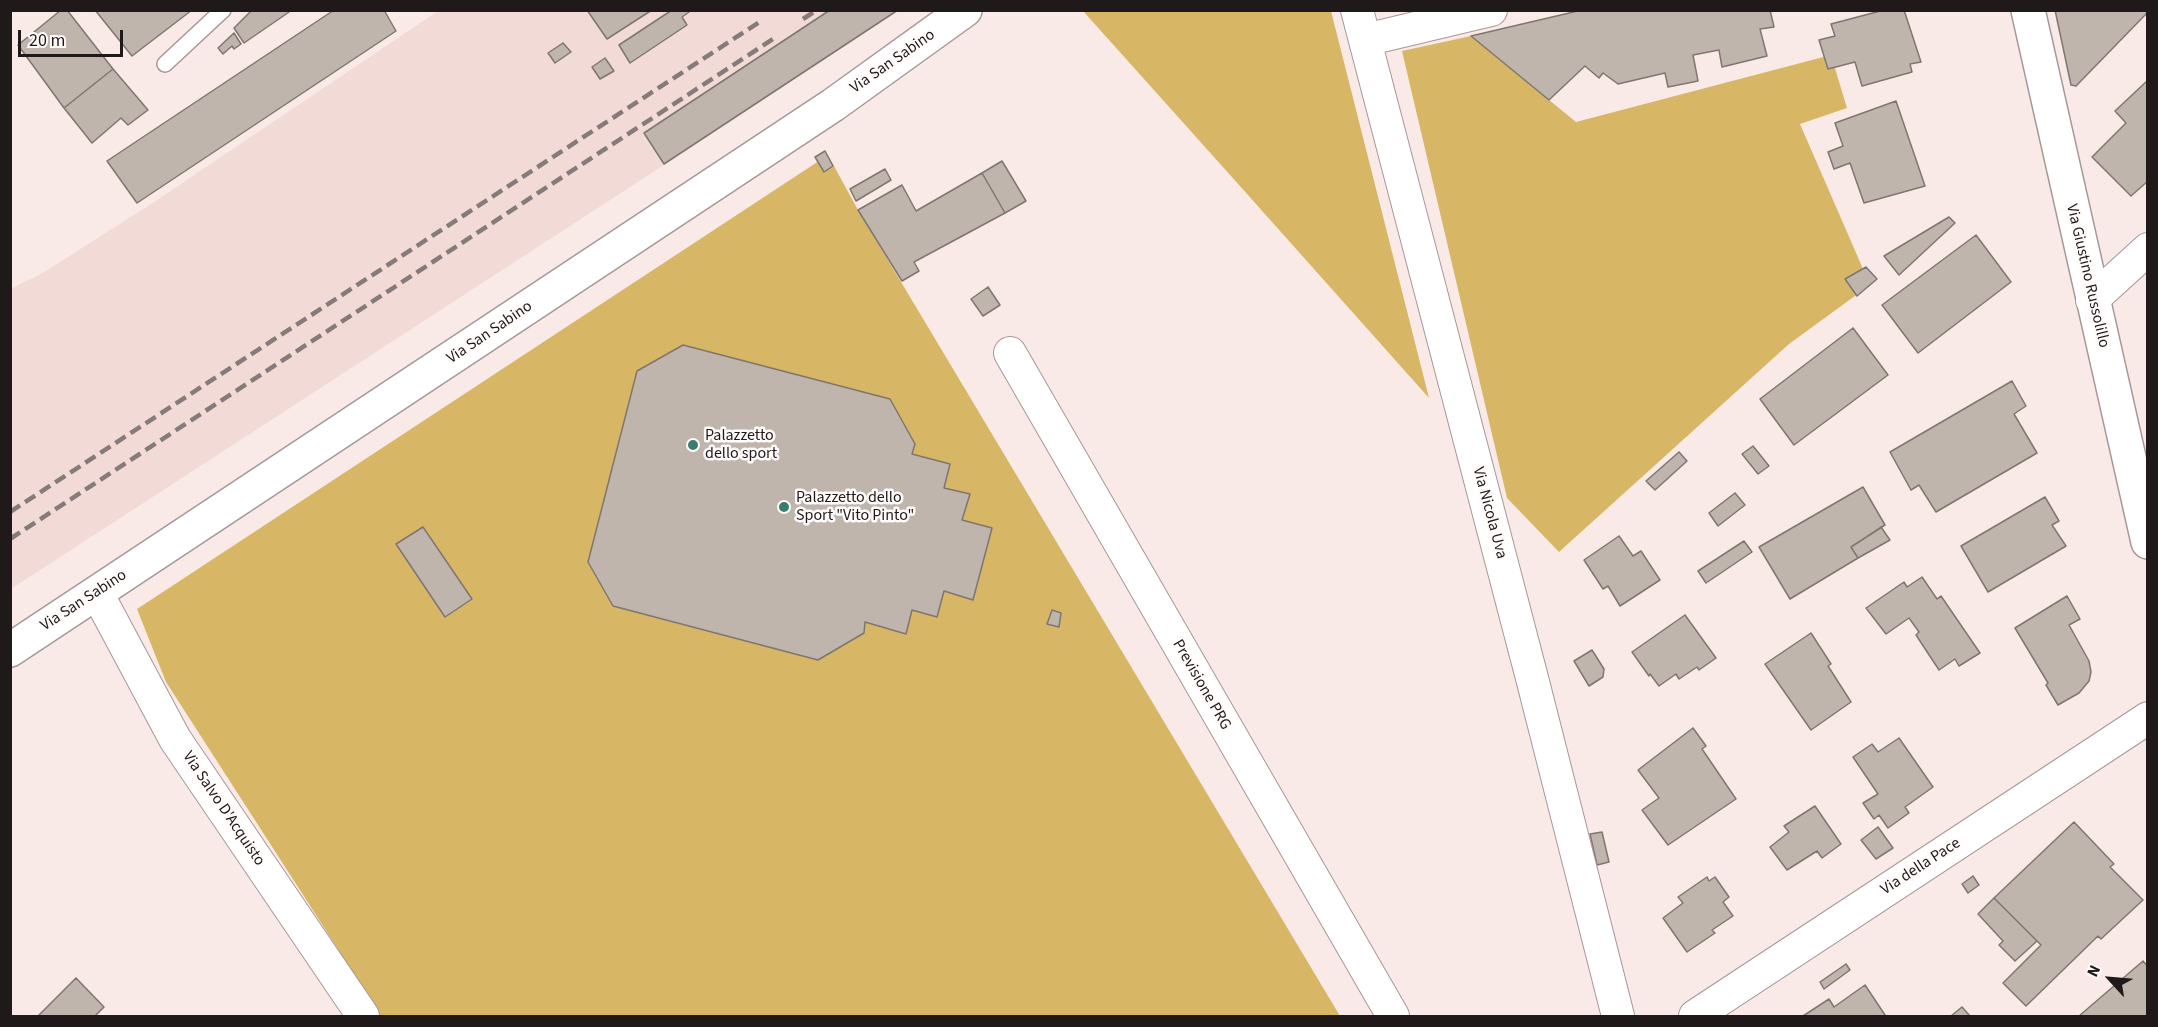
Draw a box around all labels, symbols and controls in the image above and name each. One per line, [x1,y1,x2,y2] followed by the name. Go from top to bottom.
[21,18,126,56] scale bar
[847,26,939,98] street label: Via San Sabino
[29,28,65,53] text: 20 m
[2061,202,2113,350] street label: Via Giustino Russolillo
[444,297,536,369] street label: Via San Sabino
[705,426,777,464] place label: Palazzetto dello sport
[686,438,700,452] marker: Palazzetto dello sport
[1468,465,1510,561] street label: Via Nicola Uva
[796,488,914,526] place label: Palazzetto dello Sport "Vito Pinto"
[777,500,791,514] marker: Palazzetto dello Sport "Vito Pinto"
[37,566,131,636] street label: Via San Sabino
[1167,636,1235,734] street label: Previsione PRG
[178,748,268,870] street label: Via Salvo D'Acquisto
[1878,834,1964,900] street label: Via della Pace
[2080,949,2140,1009] north arrow
[2082,962,2106,981] text: N

